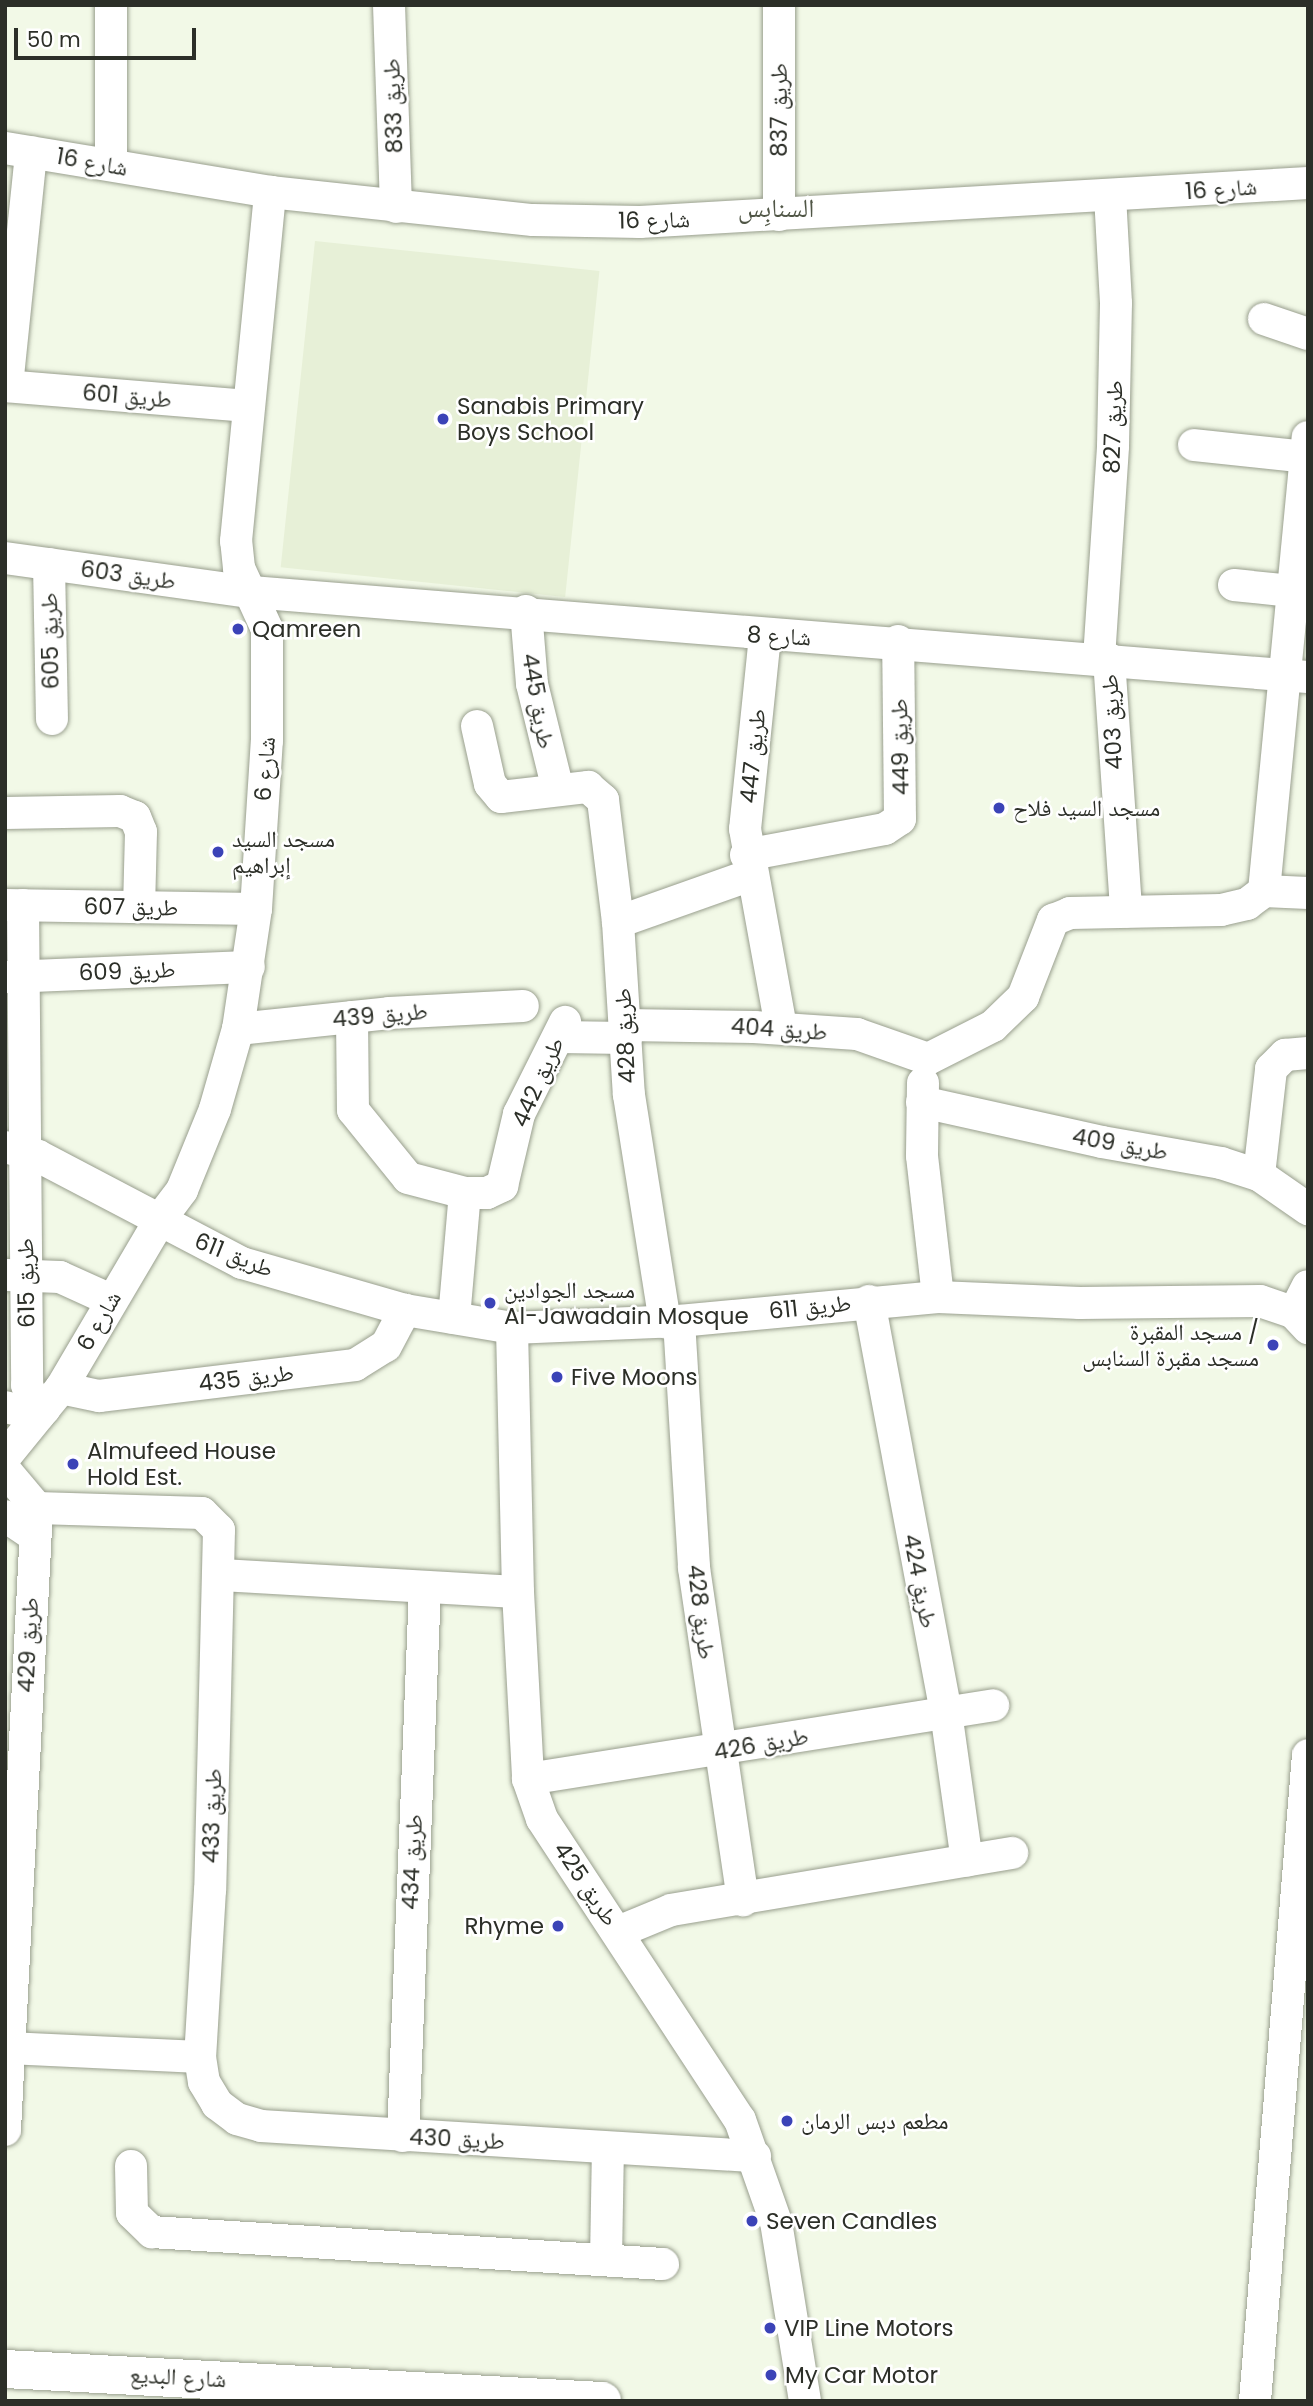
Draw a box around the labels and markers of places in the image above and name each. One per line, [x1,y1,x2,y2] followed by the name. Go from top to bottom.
[457,392,644,446] place label: Sanabis Primary Boys School
[435,411,451,427] marker: Sanabis Primary Boys School
[252,615,361,643] place label: Qamreen
[230,621,246,637] marker: Qamreen
[1013,794,1160,822] place label: مسجد السيد فلاح
[991,800,1007,816] marker: مسجد السيد فلاح
[232,825,335,879] place label: مسجد السيد إبراهيم
[210,844,226,860] marker: مسجد السيد إبراهيم
[504,1276,749,1330] place label: مسجد الجوادين Al-Jawadain Mosque
[482,1295,498,1311] marker: مسجد الجوادين Al-Jawadain Mosque
[1082,1318,1259,1372] place label: مسجد المقبرة / مسجد مقبرة السنابس
[1265,1337,1281,1353] marker: مسجد المقبرة / مسجد مقبرة السنابس
[571,1363,698,1391] place label: Five Moons
[549,1369,565,1385] marker: Five Moons
[87,1437,276,1491] place label: Almufeed House Hold Est.
[65,1456,81,1472] marker: Almufeed House Hold Est.
[464,1912,544,1940] place label: Rhyme
[550,1918,566,1934] marker: Rhyme
[801,2107,949,2135] place label: مطعم دبس الرمان
[779,2113,795,2129] marker: مطعم دبس الرمان
[766,2207,937,2235] place label: Seven Candles
[744,2213,760,2229] marker: Seven Candles
[784,2314,954,2342] place label: VIP Line Motors
[762,2320,778,2336] marker: VIP Line Motors
[785,2361,938,2389] place label: My Car Motor
[763,2367,779,2383] marker: My Car Motor

